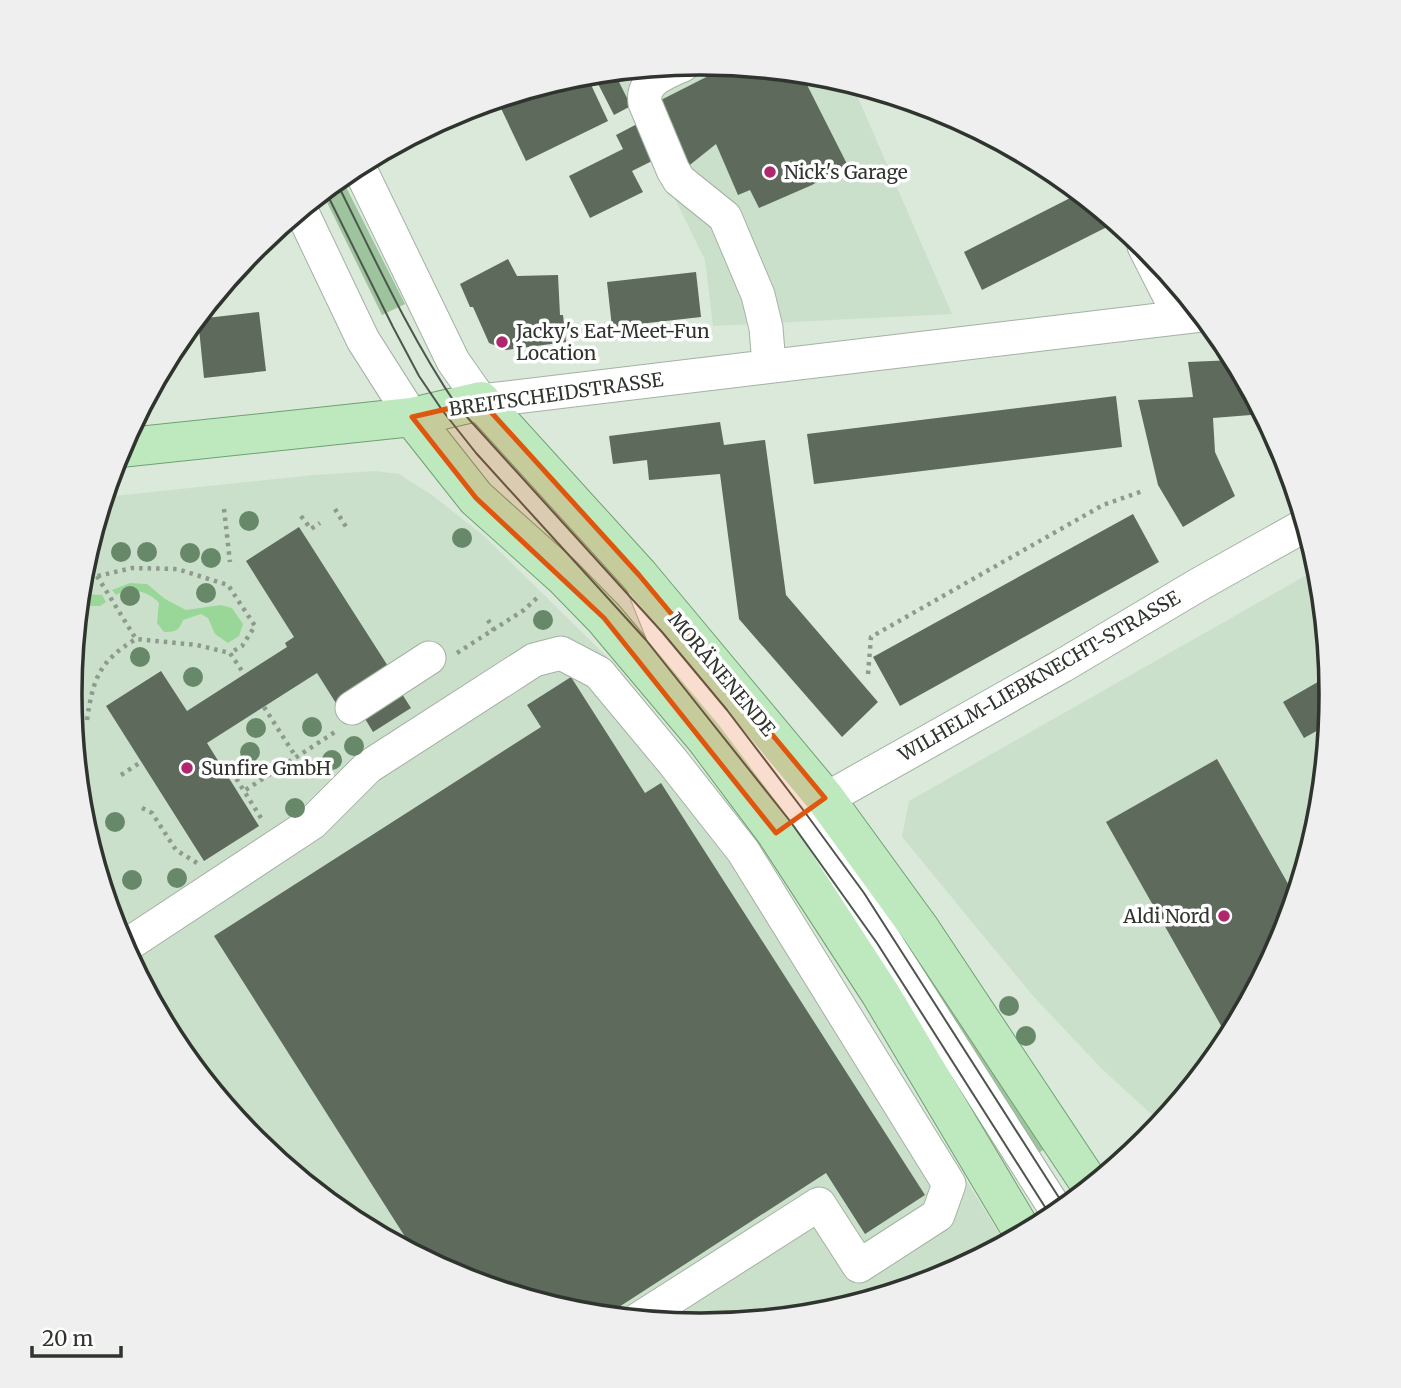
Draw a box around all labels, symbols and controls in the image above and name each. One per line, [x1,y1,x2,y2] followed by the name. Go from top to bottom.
[784,160,908,184] place label: Nick's Garage
[762,164,778,180] marker: Nick's Garage
[515,319,710,365] place label: Jacky's Eat-Meet-Fun Location
[494,334,510,350] marker: Jacky's Eat-Meet-Fun Location
[447,367,665,421] street label: BREITSCHEIDSTRASSE
[893,585,1184,767] street label: WILHELM-LIEBKNECHT-STRASSE
[663,607,781,741] street label: MORÄNENENDE
[201,756,331,780] place label: Sunfire GmbH
[179,760,195,776] marker: Sunfire GmbH
[1122,904,1210,928] place label: Aldi Nord
[1216,908,1232,924] marker: Aldi Nord
[32,1314,121,1358] scale bar
[42,1325,94,1352] text: 20 m

